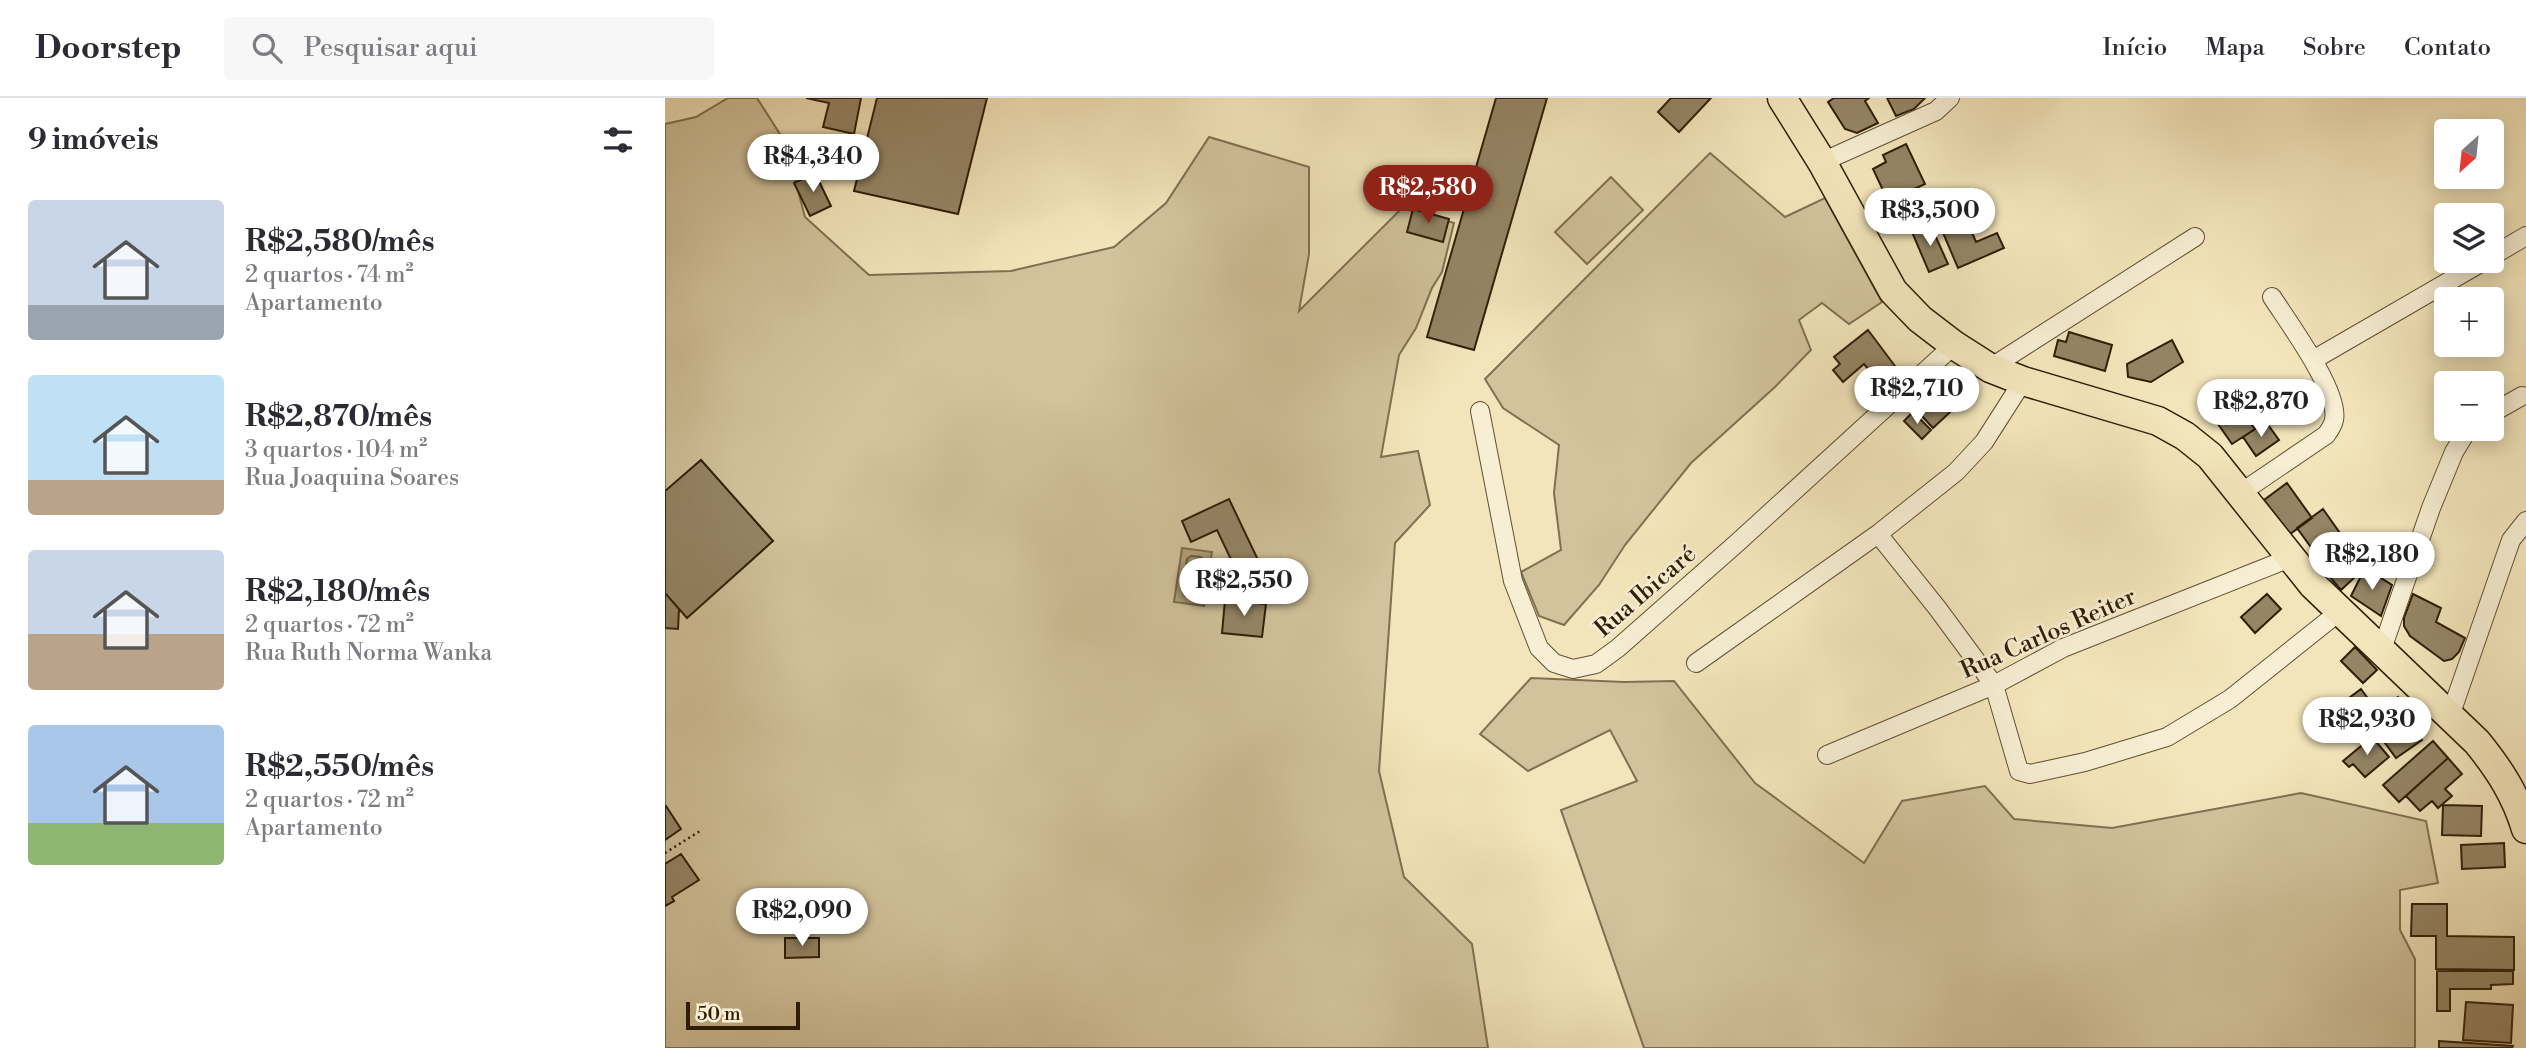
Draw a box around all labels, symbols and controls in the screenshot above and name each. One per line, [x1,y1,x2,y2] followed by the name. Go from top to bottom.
[224,17,714,80] search box
[35,28,182,69] text: Doorstep
[248,29,286,67] icon: search
[304,32,478,64] text: Pesquisar aqui
[2103,33,2167,63] text: Início
[2205,33,2265,63] text: Mapa
[2303,33,2366,63] text: Sobre
[2404,33,2491,63] text: Contato
[2434,119,2504,189] north arrow
[2434,119,2504,441] map controls
[28,121,159,159] text: 9 imóveis
[599,121,637,159] icon: filters
[748,134,878,194] pin: R$4,340
[763,143,863,171] text: R$4,340
[1363,166,1493,225] pin: R$2,580
[1379,174,1477,202] text: R$2,580
[1865,188,1995,248] pin: R$3,500
[1880,197,1980,225] text: R$3,500
[2434,203,2504,273] button: layers
[245,223,435,261] text: R$2,580/mês
[84,228,168,312] icon: home
[245,261,413,289] text: 2 quartos · 74 m²
[2434,287,2504,357] button: +
[245,289,383,317] text: Apartamento
[1852,366,1982,426] pin: R$2,710
[2434,371,2504,441] button: −
[1870,375,1964,403] text: R$2,710
[2196,380,2326,439] pin: R$2,870
[2213,388,2309,416] text: R$2,870
[245,398,432,436] text: R$2,870/mês
[84,403,168,487] icon: home
[245,436,427,464] text: 3 quartos · 104 m²
[245,464,459,492] text: Rua Joaquina Soares
[2307,532,2437,592] pin: R$2,180
[1589,540,1703,644] street label: Rua Ibicaré
[2325,541,2419,569] text: R$2,180
[1179,559,1309,618] pin: R$2,550
[1195,567,1293,595] text: R$2,550
[245,573,430,611] text: R$2,180/mês
[84,578,168,662] icon: home
[1956,582,2141,686] street label: Rua Carlos Reiter
[245,611,414,639] text: 2 quartos · 72 m²
[245,639,492,667] text: Rua Ruth Norma Wanka
[2302,698,2432,757] pin: R$2,930
[2318,706,2416,734] text: R$2,930
[245,748,434,786] text: R$2,550/mês
[84,753,168,837] icon: home
[245,786,414,814] text: 2 quartos · 72 m²
[245,814,383,842] text: Apartamento
[737,888,867,948] pin: R$2,090
[752,897,852,925] text: R$2,090
[686,999,800,1031] scale bar
[697,1002,741,1026] text: 50 m

